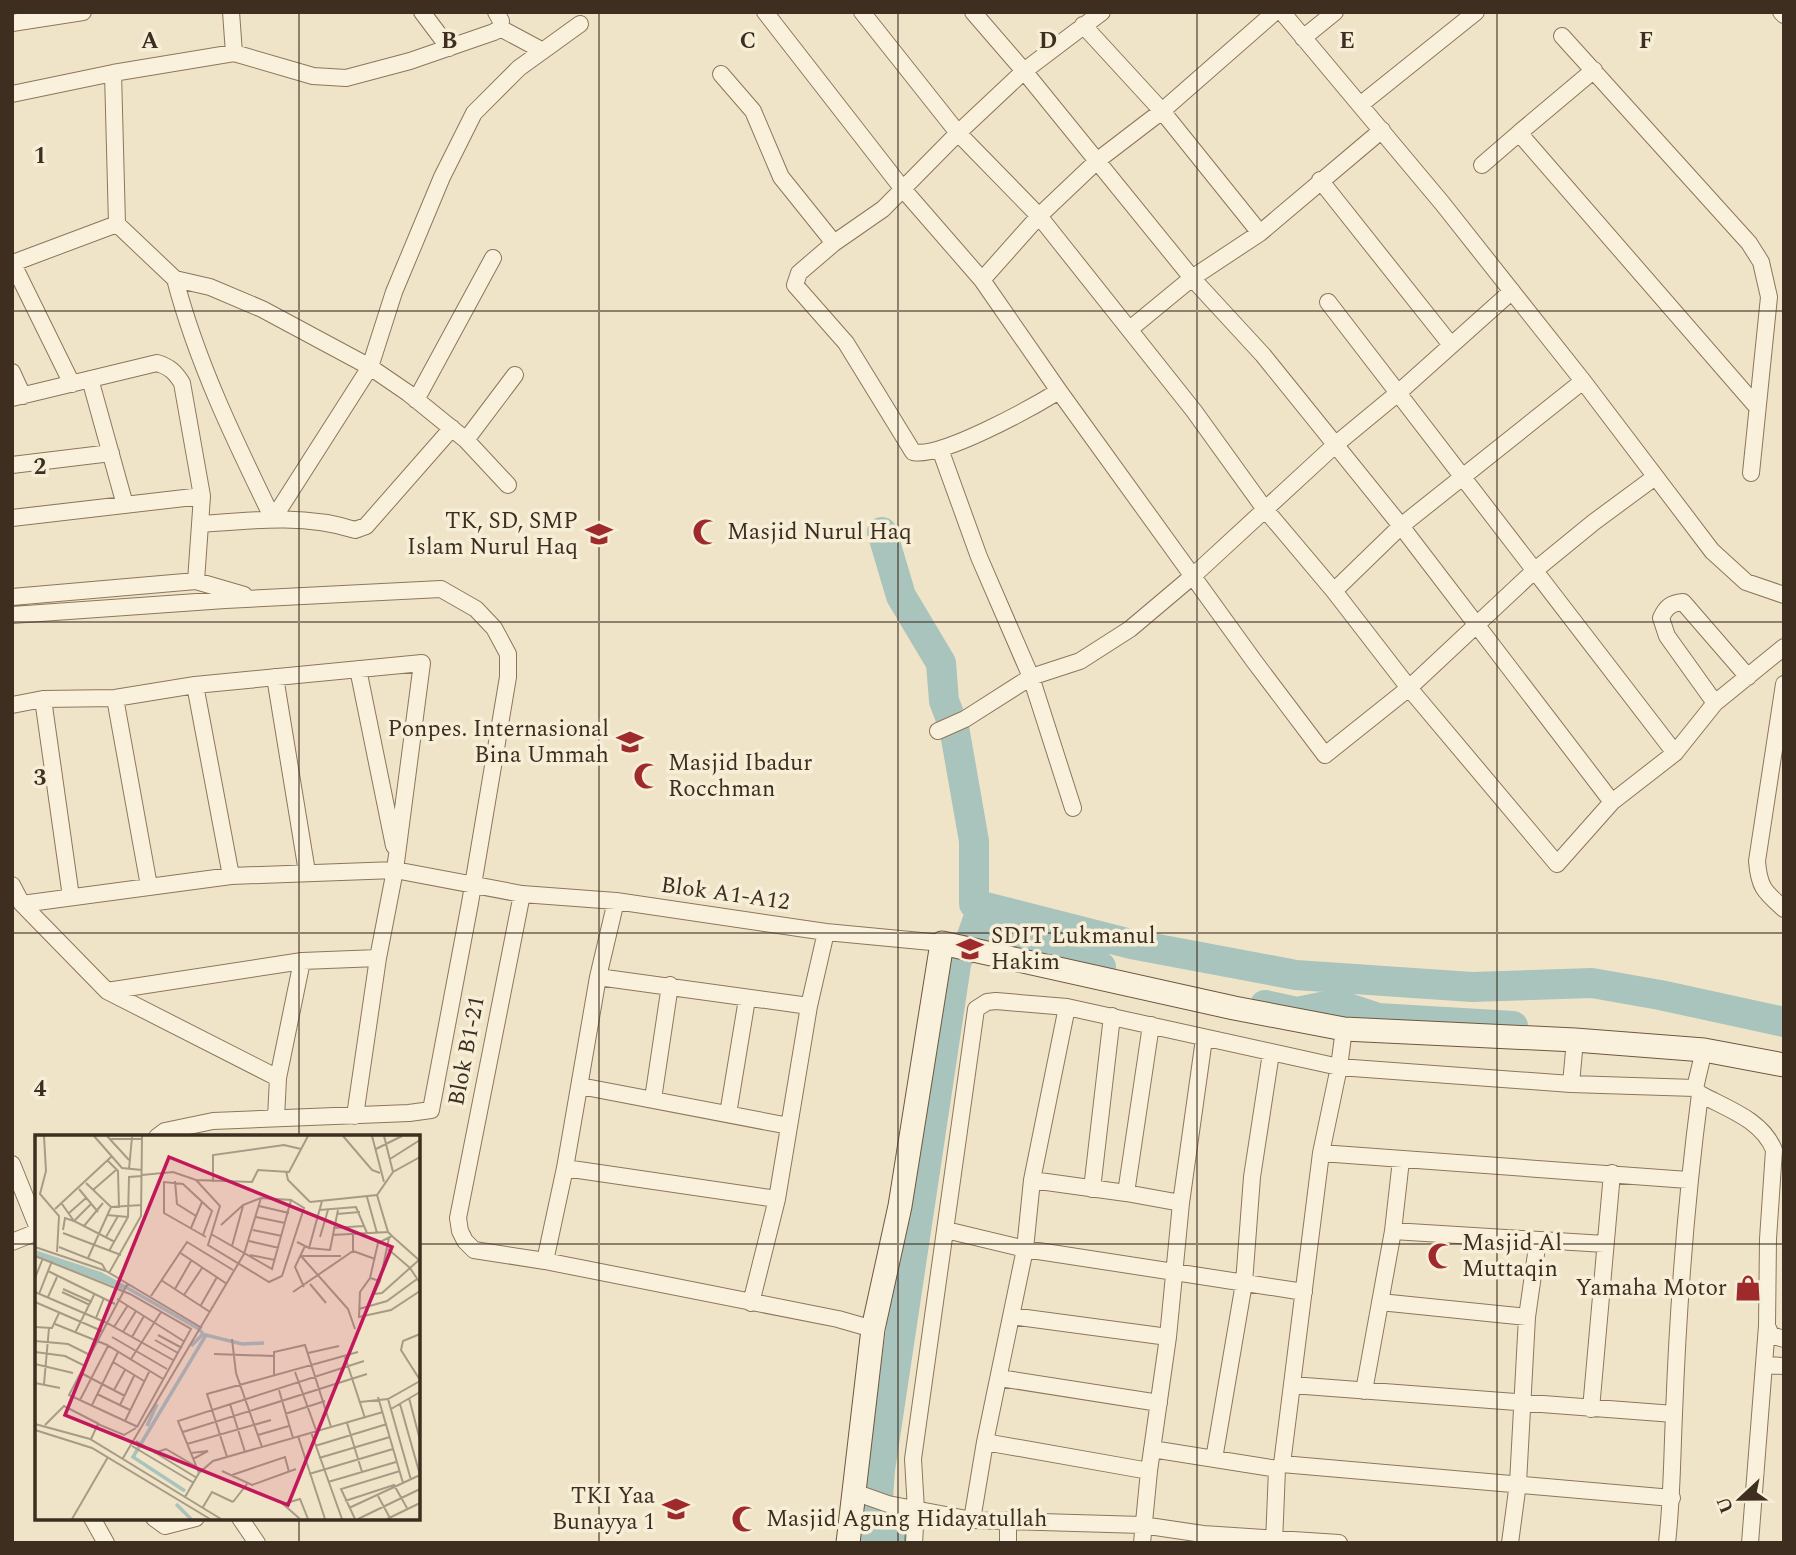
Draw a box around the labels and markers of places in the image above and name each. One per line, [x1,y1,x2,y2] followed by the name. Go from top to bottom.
[407,504,578,565] place label: TK, SD, SMP Islam Nurul Haq
[727,515,912,550] place label: Masjid Nurul Haq
[691,517,721,547] mosque icon: Masjid Nurul Haq
[584,519,614,549] school or university icon: TK, SD, SMP Islam Nurul Haq
[387,712,609,773] place label: Ponpes. Internasional Bina Ummah
[615,727,645,757] school or university icon: Ponpes. Internasional Bina Ummah
[668,746,812,807] place label: Masjid Ibadur Rocchman
[632,761,662,791] mosque icon: Masjid Ibadur Rocchman
[991,919,1156,980] place label: SDIT Lukmanul Hakim
[955,934,985,964] school or university icon: SDIT Lukmanul Hakim
[1462,1226,1562,1287] place label: Masjid Al Muttaqin
[1426,1241,1456,1271] mosque icon: Masjid Al Muttaqin
[1576,1271,1727,1306] place label: Yamaha Motor
[1733,1273,1763,1303] shop icon: Yamaha Motor
[552,1479,655,1540] place label: TKI Yaa Bunayya 1
[661,1494,691,1524] school or university icon: TKI Yaa Bunayya 1
[766,1502,1047,1537] place label: Masjid Agung Hidayatullah
[730,1504,760,1534] mosque icon: Masjid Agung Hidayatullah

